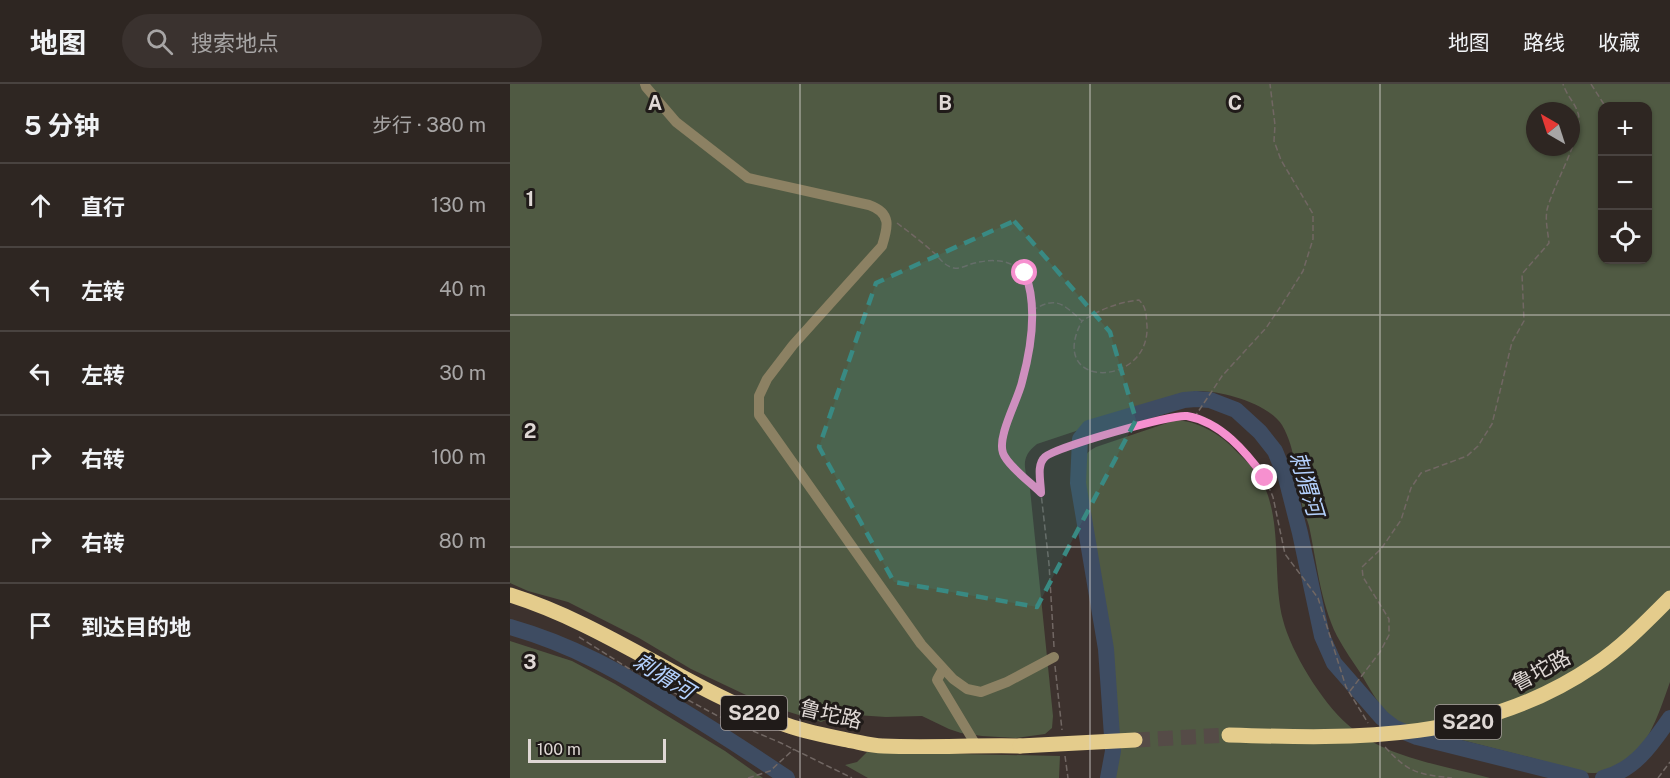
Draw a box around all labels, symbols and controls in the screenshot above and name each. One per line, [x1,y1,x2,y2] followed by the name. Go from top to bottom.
[122,14,542,68] search box
[143,25,176,58] icon: search
[30,26,86,59] text: 地图
[191,30,279,56] text: 搜索地点
[1448,30,1490,55] text: 地图
[1523,30,1565,55] text: 路线
[1598,30,1640,55] text: 收藏
[648,91,662,115] text: A
[938,91,952,115] text: B
[1228,91,1242,115] text: C
[1526,102,1580,156] north arrow
[1598,102,1652,264] map controls
[1598,102,1652,156] button: +
[24,110,99,141] text: 5 分钟
[372,113,486,137] text: 步行 · 380 m
[1598,156,1652,210] button: −
[526,187,534,211] text: 1
[24,189,57,222] icon: ahead
[431,193,486,217] text: 130 m
[81,194,125,220] text: 直行
[1598,210,1652,264] button: locate
[1011,259,1037,285] route start
[24,273,57,306] icon: left
[439,277,486,301] text: 40 m
[81,278,125,304] text: 左转
[24,357,57,390] icon: left
[439,361,486,385] text: 30 m
[81,362,125,388] text: 左转
[524,419,536,443] text: 2
[24,441,57,474] icon: right
[431,445,486,469] text: 100 m
[81,446,125,472] text: 右转
[1285,449,1330,523] water label: 刺猬河
[1251,464,1277,490] route end
[24,525,57,558] icon: right
[439,529,486,553] text: 80 m
[81,530,125,556] text: 右转
[24,609,57,642] icon: arrive
[81,614,191,640] text: 到达目的地
[1507,644,1575,696] street label: 鲁坨路
[629,647,702,707] water label: 刺猬河
[523,650,537,674] text: 3
[797,695,865,733] street label: 鲁坨路
[721,696,787,730] road number: S220
[1435,705,1501,739] road number: S220
[528,736,666,764] scale bar
[537,740,581,759] text: 100 m

